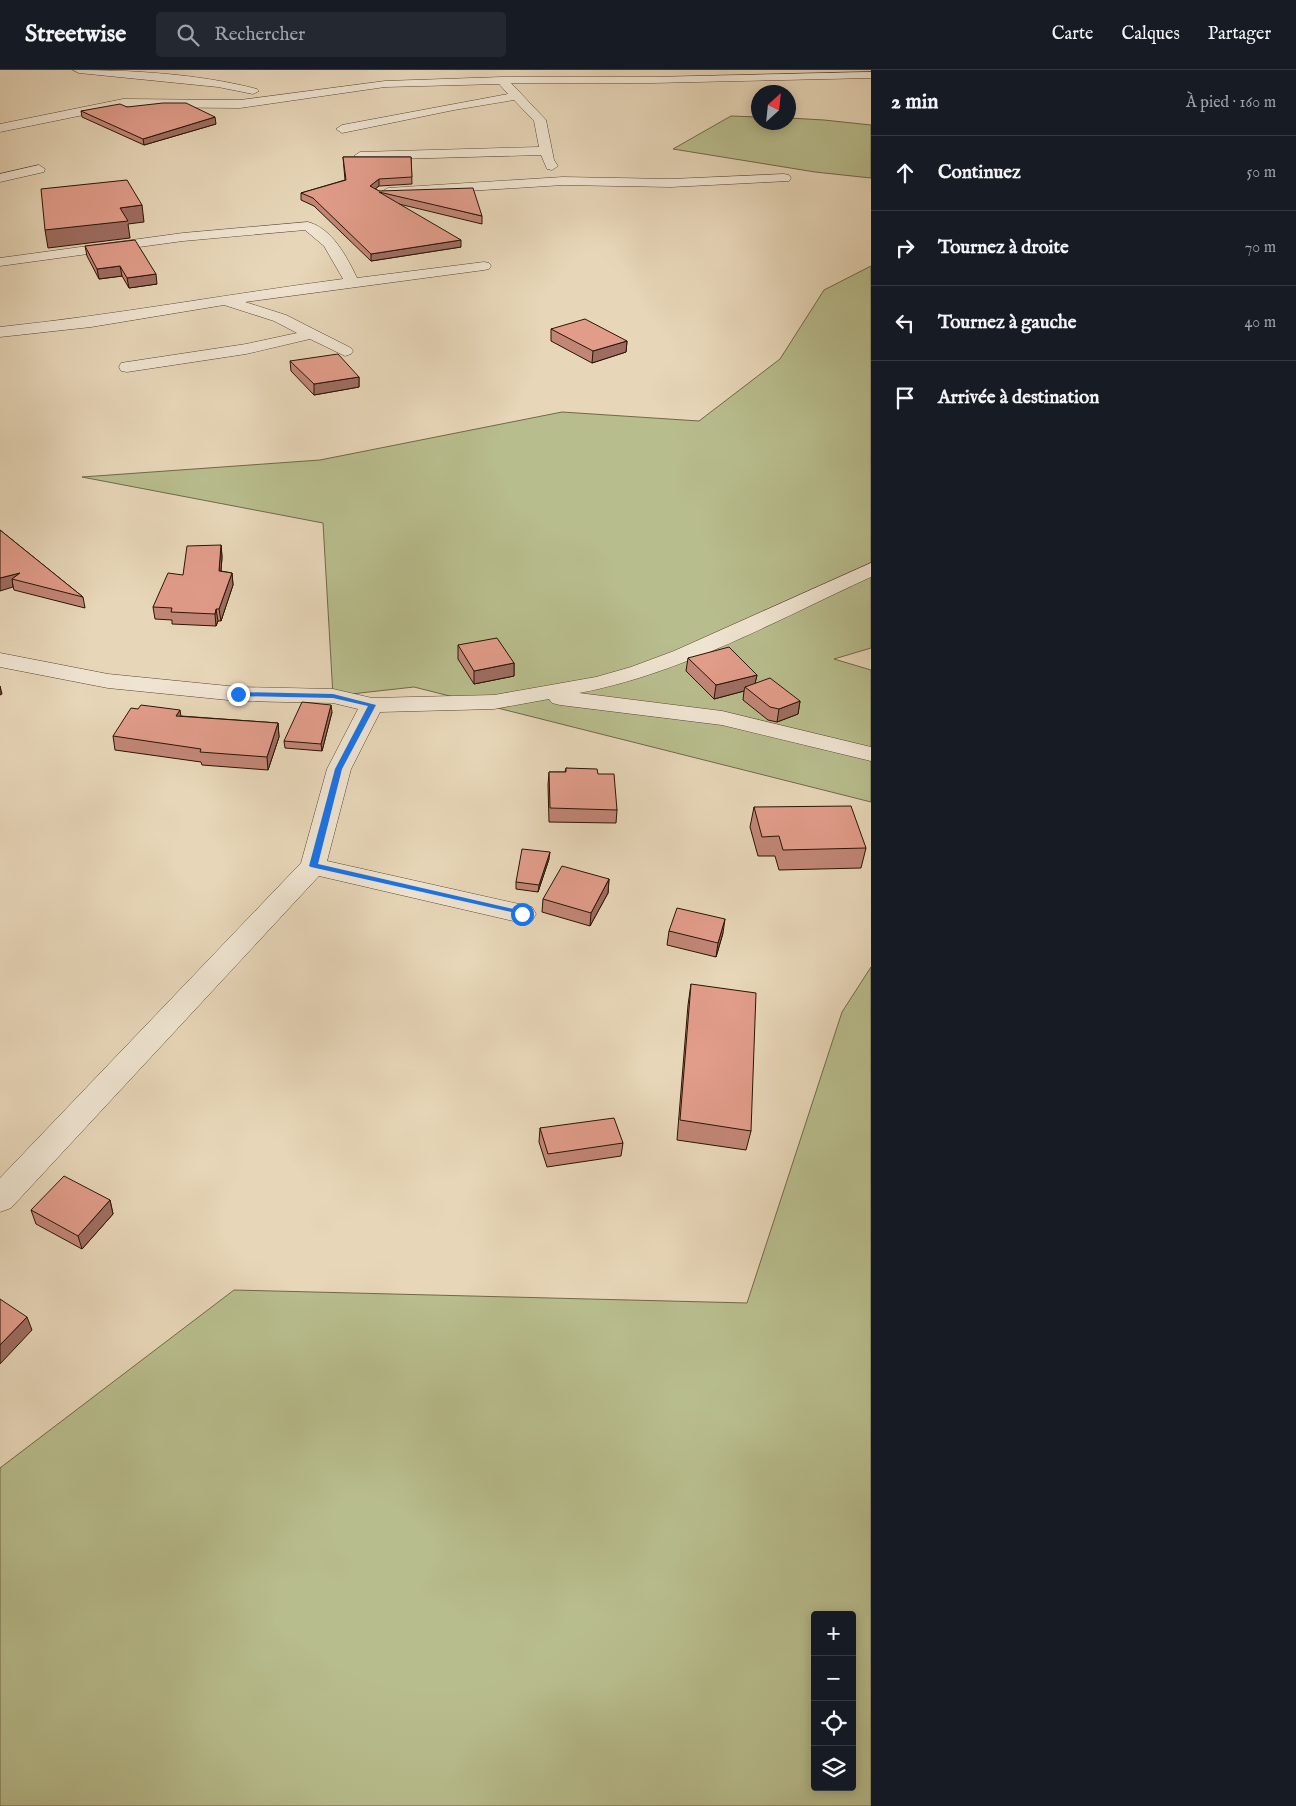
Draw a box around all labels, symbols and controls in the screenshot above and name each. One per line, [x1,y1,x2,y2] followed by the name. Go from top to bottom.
[156,12,506,57] search box
[25,19,126,50] text: Streetwise
[174,21,202,49] icon: search
[214,23,305,47] text: Rechercher
[1052,23,1093,46] text: Carte
[1121,23,1180,46] text: Calques
[1208,23,1271,46] text: Partager
[751,85,796,130] north arrow
[891,89,938,116] text: 2 min
[1186,93,1276,113] text: À pied · 160 m
[891,159,919,187] icon: ahead
[938,161,1021,185] text: Continuez
[1247,163,1276,183] text: 50 m
[891,234,919,262] icon: right
[938,236,1069,260] text: Tournez à droite
[1245,238,1276,258] text: 70 m
[891,309,919,337] icon: left
[938,311,1077,335] text: Tournez à gauche
[1244,313,1276,333] text: 40 m
[891,384,919,412] icon: arrive
[938,386,1099,410] text: Arrivée à destination
[227,683,250,706] route end
[511,903,534,926] route start
[811,1611,856,1791] map controls
[811,1611,856,1656] button: +
[811,1656,856,1701] button: −
[811,1701,856,1746] button: locate
[811,1746,856,1791] button: layers

